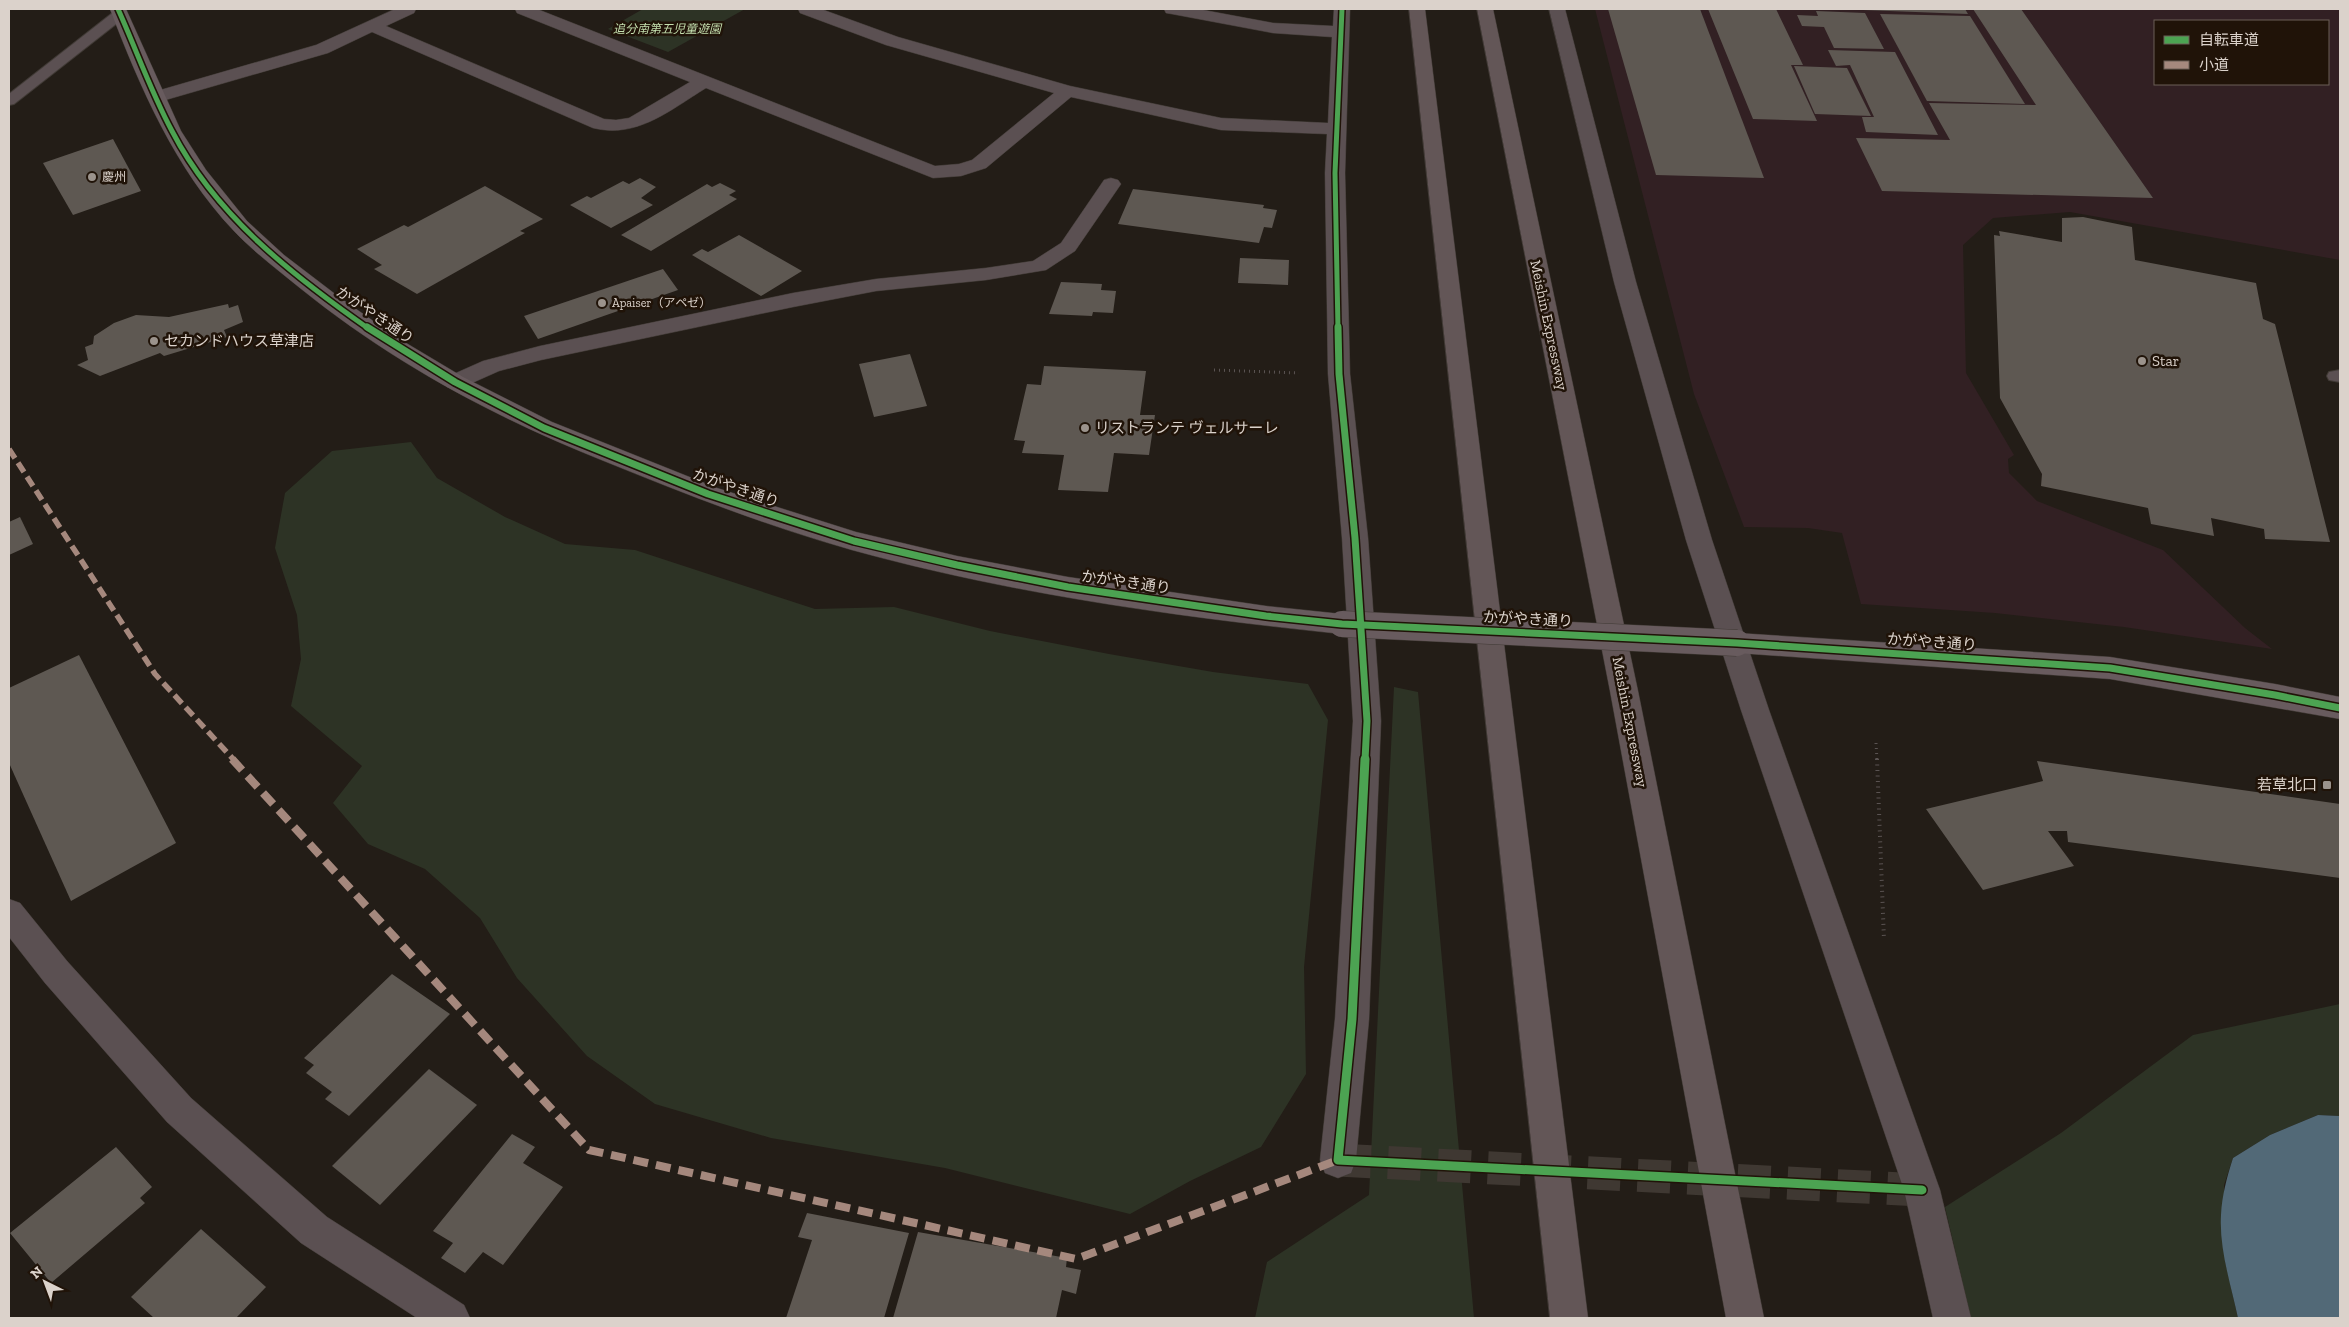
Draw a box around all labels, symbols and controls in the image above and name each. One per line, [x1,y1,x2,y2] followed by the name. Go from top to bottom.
[2154,20,2329,85] legend
[613,22,723,36] park label: 追分南第五児童遊園
[2199,31,2259,49] text: 自転車道
[2199,56,2229,74] text: 小道
[102,170,126,184] place label: 慶州
[86,171,98,183] marker: 慶州
[1526,258,1572,392] street label: Meishin Expressway
[333,282,417,348] street label: かがやき通り
[612,296,711,310] place label: Apaiser（アペゼ）
[596,297,608,309] marker: Apaiser（アペゼ）
[164,332,314,350] place label: セカンドハウス草津店
[148,335,160,347] marker: セカンドハウス草津店
[2152,352,2179,370] place label: Star
[2136,355,2148,367] marker: Star
[1095,419,1278,437] place label: リストランテ ヴェルサーレ
[1079,422,1091,434] marker: リストランテ ヴェルサーレ
[691,465,781,511] street label: かがやき通り
[1080,567,1172,597] street label: かがやき通り
[1483,608,1573,630] street label: かがやき通り
[1886,630,1978,654] street label: かがやき通り
[1609,655,1652,789] street label: Meishin Expressway
[2257,776,2317,794] place label: 若草北口
[2321,779,2333,791] marker: 若草北口
[20,1257,70,1307] north arrow
[27,1263,47,1283] text: N

